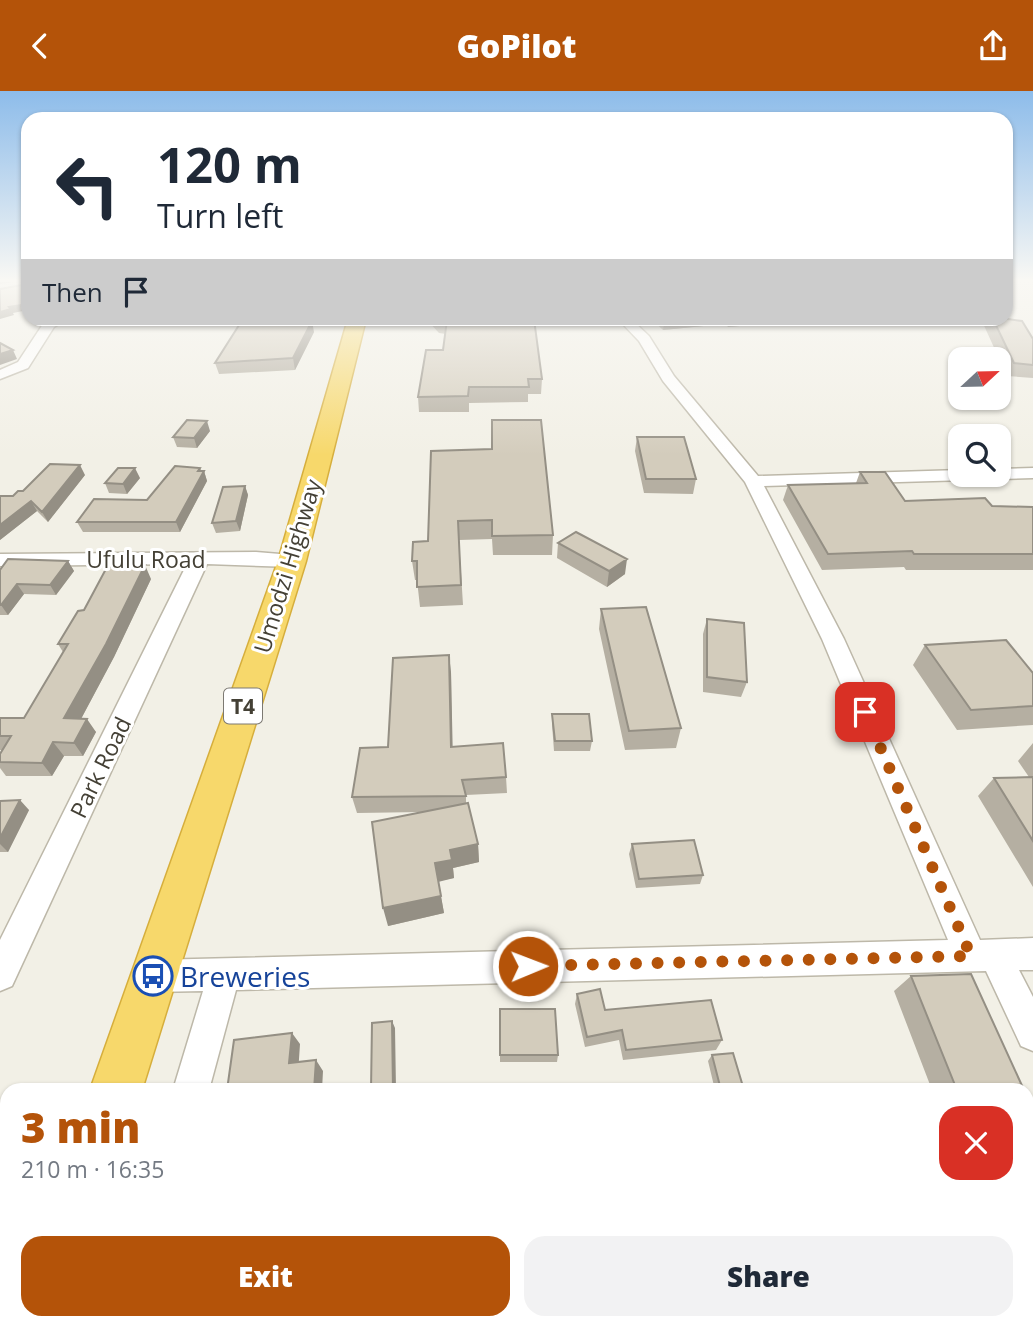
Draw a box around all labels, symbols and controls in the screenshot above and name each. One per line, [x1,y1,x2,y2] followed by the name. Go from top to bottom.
[456,24,577,67] text: GoPilot
[21,27,59,65] icon: back
[974,27,1012,65] icon: share
[157,131,302,197] text: 120 m
[42,140,133,231] icon: left
[157,194,283,237] text: Turn left
[117,273,155,311] icon: arrive
[42,274,103,310] text: Then
[948,347,1012,409] north arrow
[948,347,1011,487] map controls
[948,424,1011,487] button: search
[245,475,329,657] street label: Umodzi Highway
[86,543,206,575] street label: Ufulu Road
[835,682,895,742] pin
[224,689,262,723] road number: T4
[846,693,884,731] icon: arrive
[62,711,138,823] street label: Park Road
[491,929,565,1003] position arrow
[132,955,174,997] bus stop icon: Breweries
[180,957,310,995] place label: Breweries
[21,1098,140,1155] text: 3 min
[939,1106,1013,1180] button: close
[21,1153,164,1185] text: 210 m · 16:35
[21,1236,510,1316] button: Exit
[524,1236,1013,1316] button: Share

